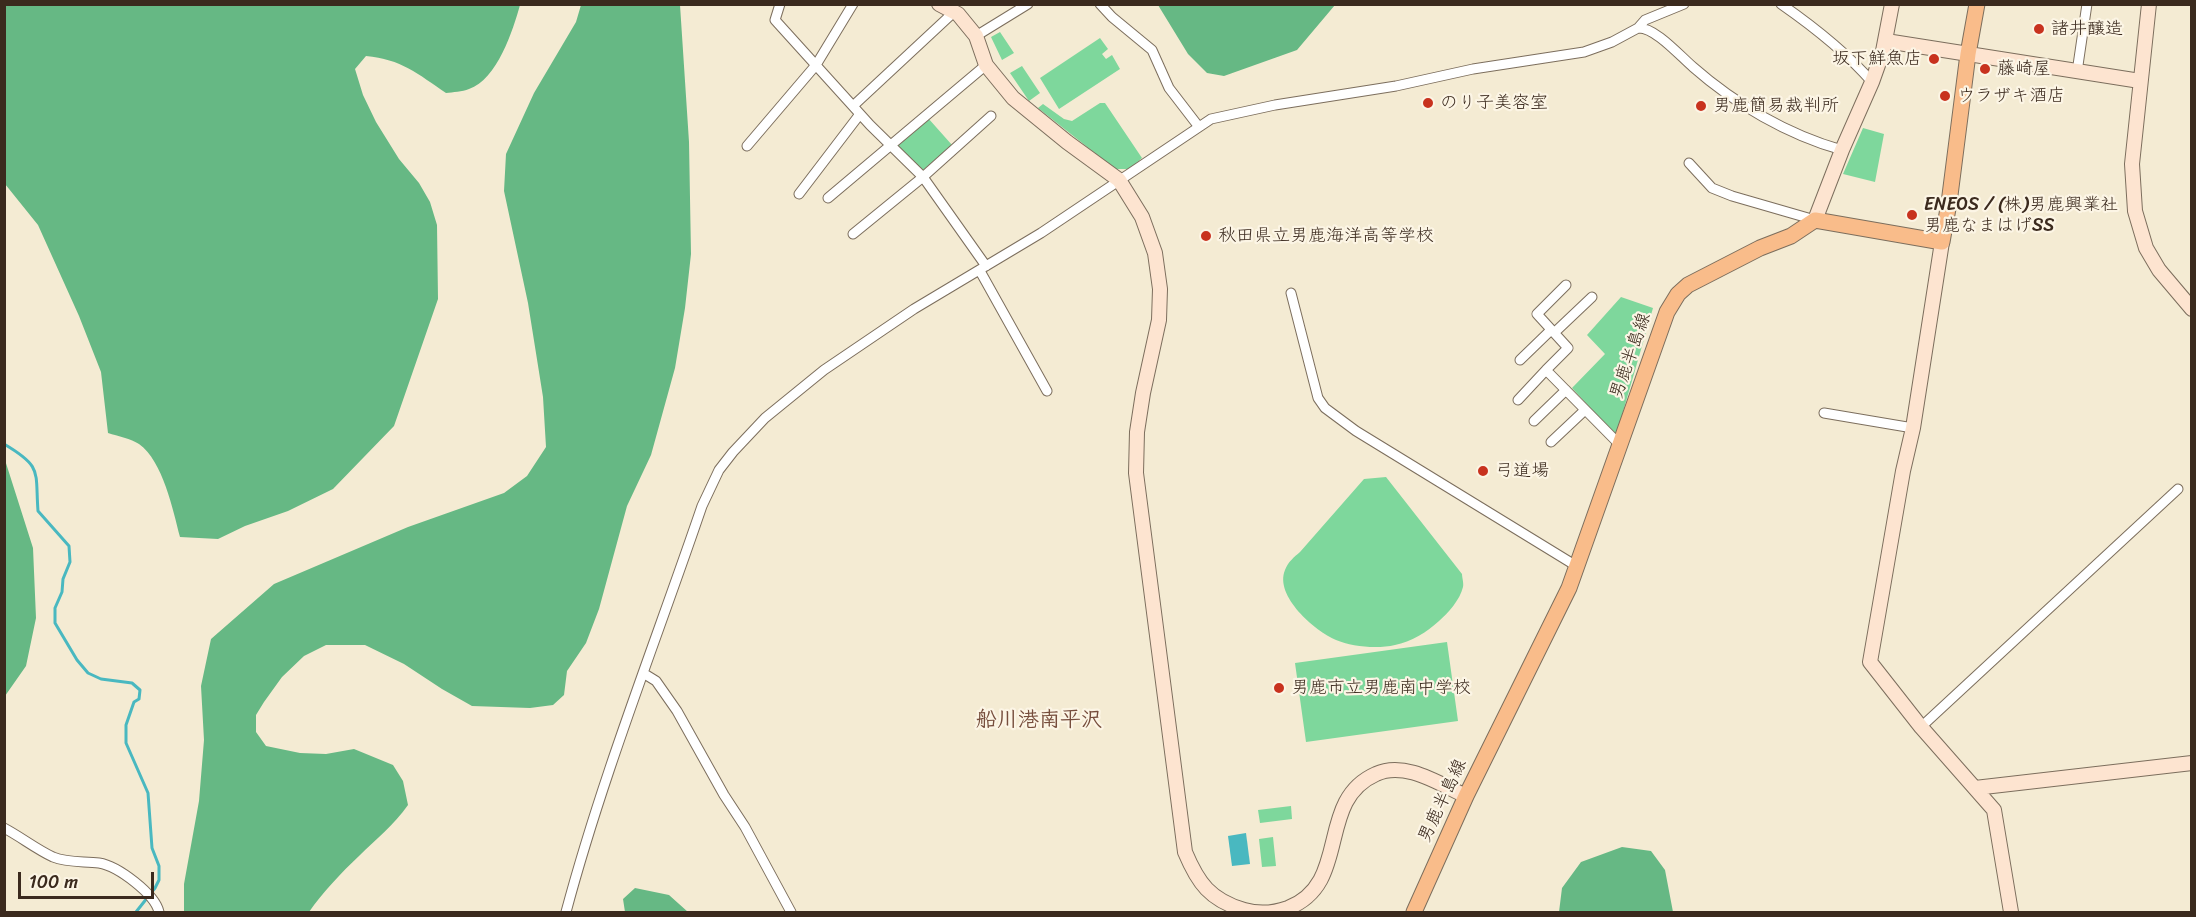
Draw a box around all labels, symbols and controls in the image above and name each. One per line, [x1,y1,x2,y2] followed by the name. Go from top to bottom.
[2051,18,2123,40] place label: 諸井醸造
[2032,22,2046,36] marker: 諸井醸造
[1832,48,1922,70] place label: 坂下鮮魚店
[1927,52,1941,66] marker: 坂下鮮魚店
[1997,58,2051,80] place label: 藤崎屋
[1978,62,1992,76] marker: 藤崎屋
[1957,85,2065,107] place label: ウラザキ酒店
[1938,89,1952,103] marker: ウラザキ酒店
[1440,92,1548,114] place label: のり子美容室
[1713,95,1839,117] place label: 男鹿簡易裁判所
[1421,96,1435,110] marker: のり子美容室
[1694,99,1708,113] marker: 男鹿簡易裁判所
[1924,194,2118,236] place label: ENEOS / (株)男鹿興業社 男鹿なまはげSS
[1905,208,1919,222] marker: ENEOS / (株)男鹿興業社 男鹿なまはげSS
[1218,225,1434,247] place label: 秋田県立男鹿海洋高等学校
[1199,229,1213,243] marker: 秋田県立男鹿海洋高等学校
[1606,310,1656,402] street label: 男鹿半島線
[1495,460,1549,482] place label: 弓道場
[1476,464,1490,478] marker: 弓道場
[1291,677,1471,699] place label: 男鹿市立男鹿南中学校
[1272,681,1286,695] marker: 男鹿市立男鹿南中学校
[976,708,1102,734] district label: 船川港南平沢
[1414,756,1472,846] street label: 男鹿半島線
[21,860,158,898] scale bar
[29,866,78,898] text: 100 m

